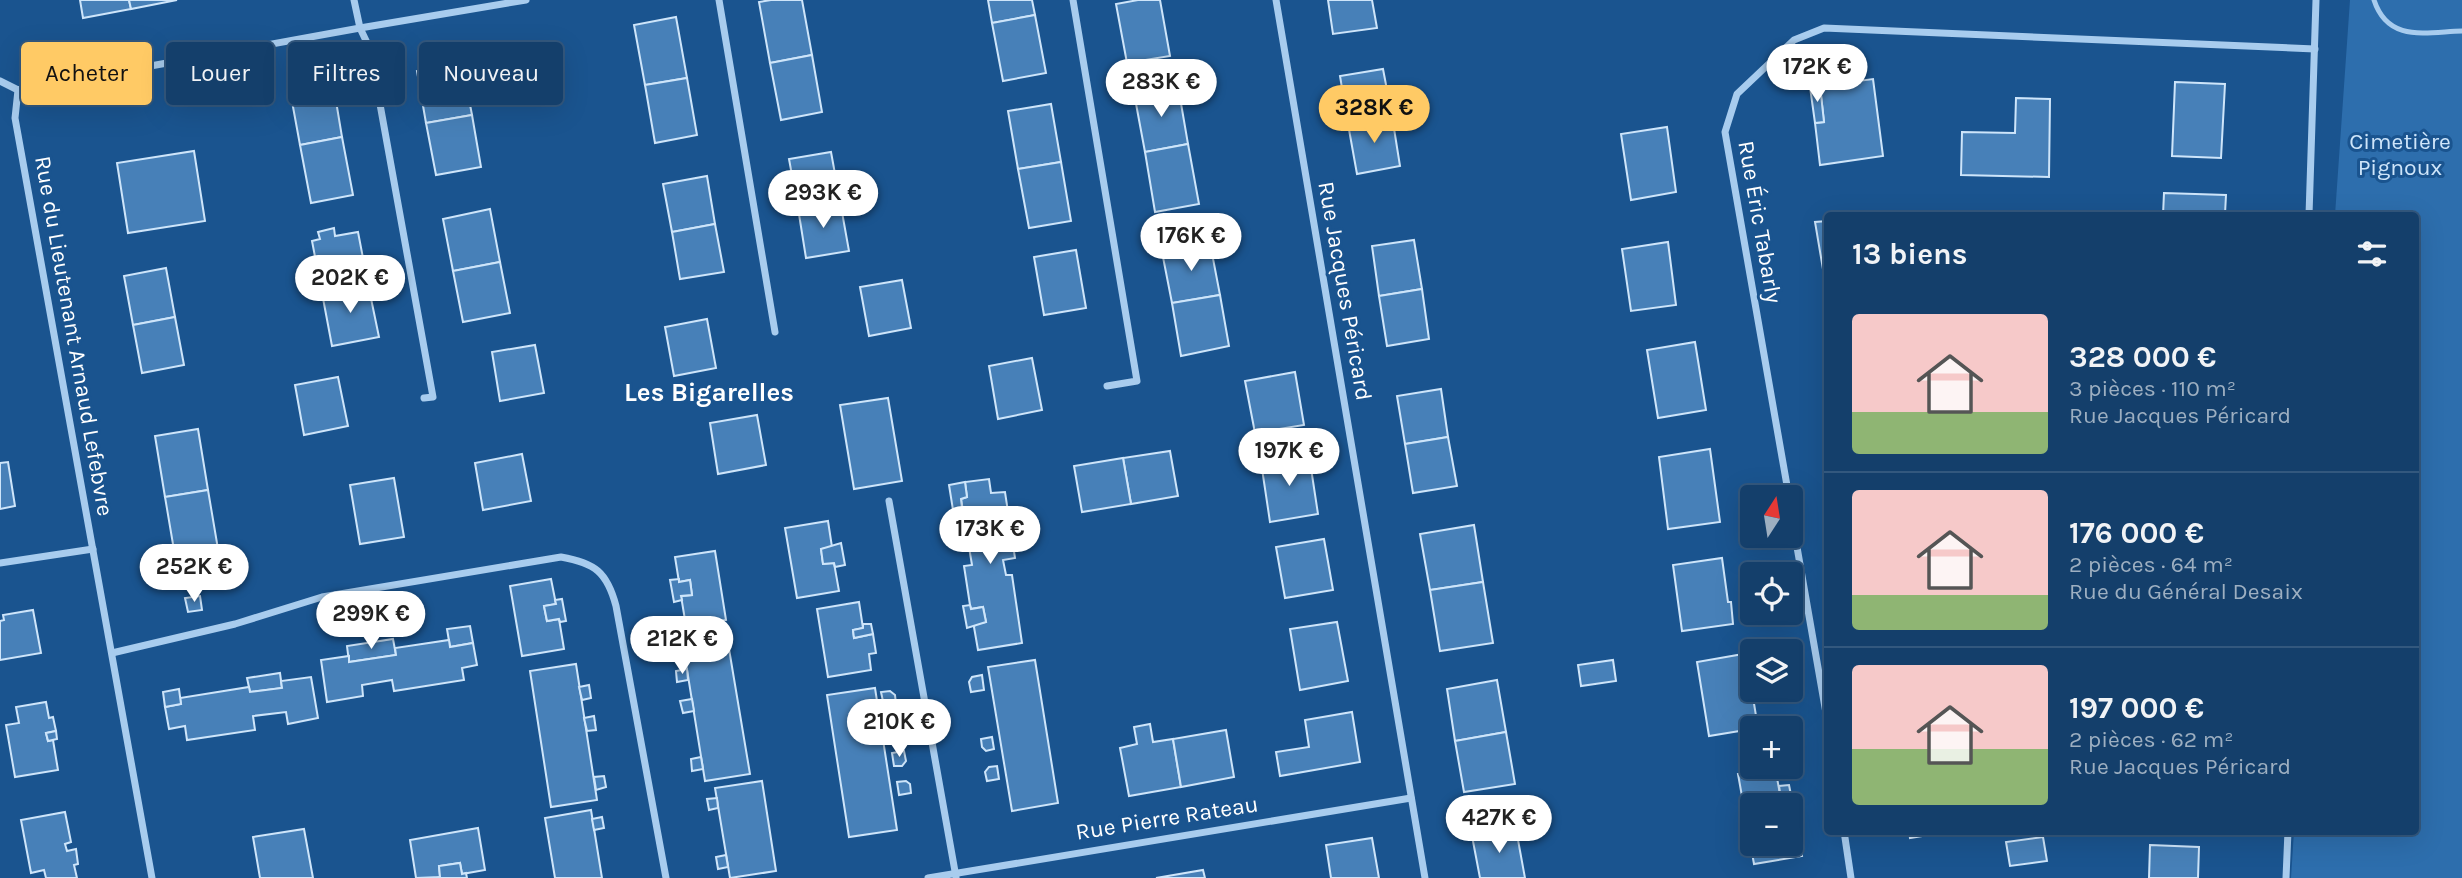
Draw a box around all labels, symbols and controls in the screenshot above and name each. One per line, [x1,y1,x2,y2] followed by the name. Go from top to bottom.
[21,42,152,105] chip: Acheter
[166,42,274,105] chip: Louer
[288,42,405,105] chip: Filtres
[419,42,563,105] chip: Nouveau
[1760,44,1874,104] pin: 172K €
[1783,53,1852,80] text: 172K €
[1104,60,1218,119] pin: 283K €
[1122,68,1200,95] text: 283K €
[1317,86,1431,145] pin: 328K €
[1335,94,1413,121] text: 328K €
[2349,128,2451,181] park label: Cimetière Pignoux
[1732,139,1788,306] street label: Rue Éric Tabarly
[29,154,119,518] street label: Rue du Lieutenant Arnaud Lefebvre
[766,170,880,230] pin: 293K €
[784,179,862,206] text: 293K €
[1312,179,1378,403] street label: Rue Jacques Péricard
[1134,214,1248,273] pin: 176K €
[1156,222,1226,249] text: 176K €
[2353,235,2391,273] icon: filters
[1852,236,1968,272] text: 13 biens
[293,256,407,315] pin: 202K €
[311,264,389,291] text: 202K €
[2069,339,2216,375] text: 328 000 €
[1908,342,1992,426] icon: home
[2069,375,2236,402] text: 3 pièces · 110 m²
[624,377,794,408] district label: Les Bigarelles
[2069,402,2291,429] text: Rue Jacques Péricard
[1232,428,1346,488] pin: 197K €
[1254,437,1324,464] text: 197K €
[1740,485,1802,548] north arrow
[1740,485,1803,856] map controls
[933,506,1047,566] pin: 173K €
[955,515,1025,542] text: 173K €
[2069,515,2204,551] text: 176 000 €
[1908,518,1992,602] icon: home
[137,544,251,604] pin: 252K €
[2069,551,2233,578] text: 2 pièces · 64 m²
[156,553,232,580] text: 252K €
[1740,562,1803,625] button: locate
[2069,578,2303,605] text: Rue du Général Desaix
[314,592,428,651] pin: 299K €
[332,600,410,627] text: 299K €
[625,616,739,676] pin: 212K €
[646,625,718,652] text: 212K €
[1740,639,1803,702] button: layers
[2069,690,2204,726] text: 197 000 €
[1908,693,1992,777] icon: home
[842,700,956,759] pin: 210K €
[863,708,935,735] text: 210K €
[1740,716,1803,779] button: +
[2069,726,2233,753] text: 2 pièces · 62 m²
[2069,753,2291,780] text: Rue Jacques Péricard
[1074,790,1260,846] street label: Rue Pierre Rateau
[1740,793,1803,856] button: −
[1442,796,1556,855] pin: 427K €
[1462,804,1536,831] text: 427K €

